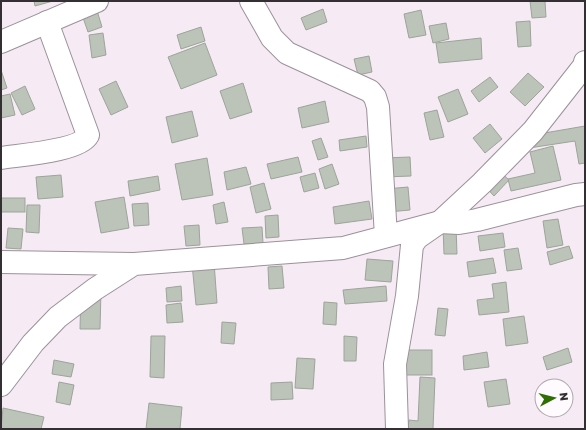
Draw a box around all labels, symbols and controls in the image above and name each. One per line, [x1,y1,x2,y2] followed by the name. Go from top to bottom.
[534,378,574,418] north arrow
[557,392,571,402] text: N

